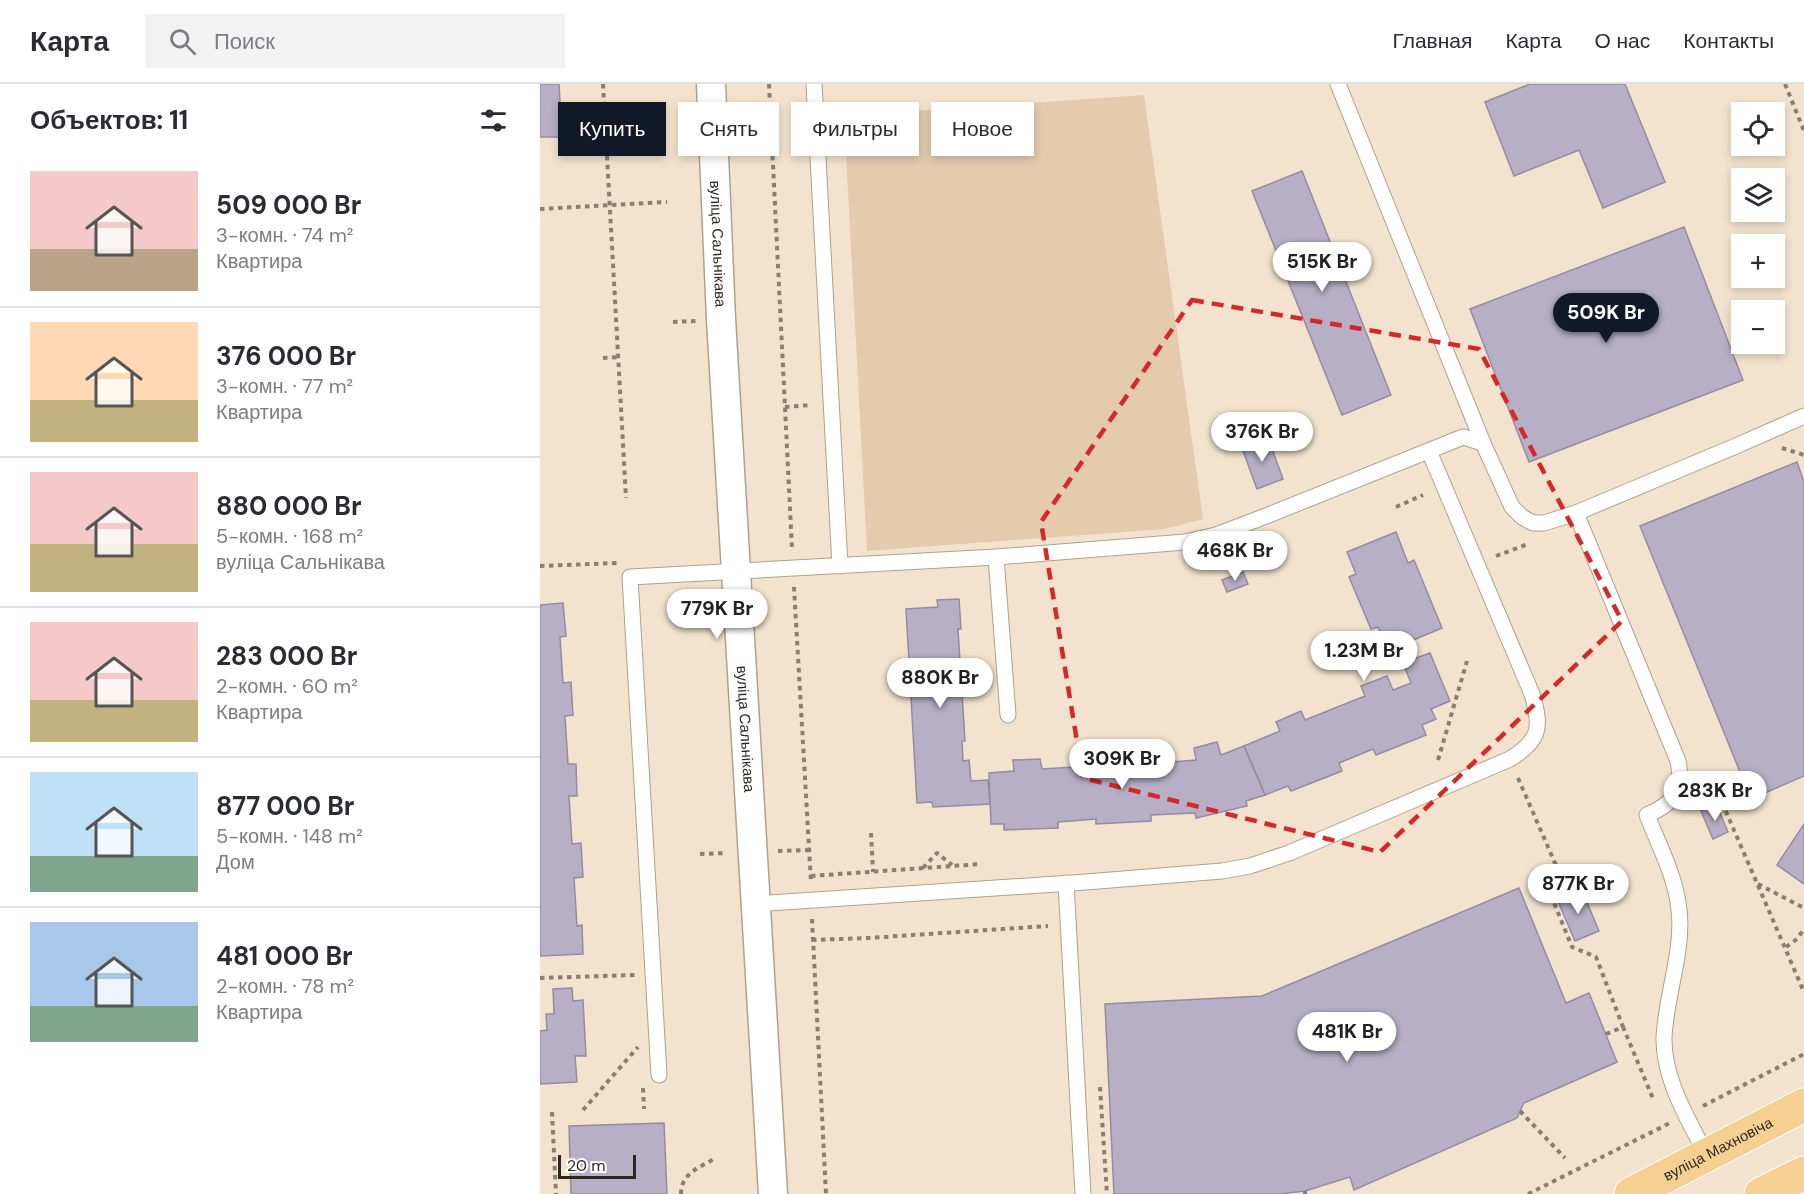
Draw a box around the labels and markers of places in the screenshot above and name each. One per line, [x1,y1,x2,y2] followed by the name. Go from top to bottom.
[1267,242,1377,293] pin: 515K Br
[1551,293,1661,344] pin: 509K Br
[1207,412,1317,463] pin: 376K Br
[1180,531,1290,582] pin: 468K Br
[662,589,772,640] pin: 779K Br
[1302,631,1426,682] pin: 1.23M Br
[885,658,995,709] pin: 880K Br
[1067,739,1177,790] pin: 309K Br
[1660,771,1770,822] pin: 283K Br
[1523,864,1633,915] pin: 877K Br
[1292,1012,1402,1063] pin: 481K Br

